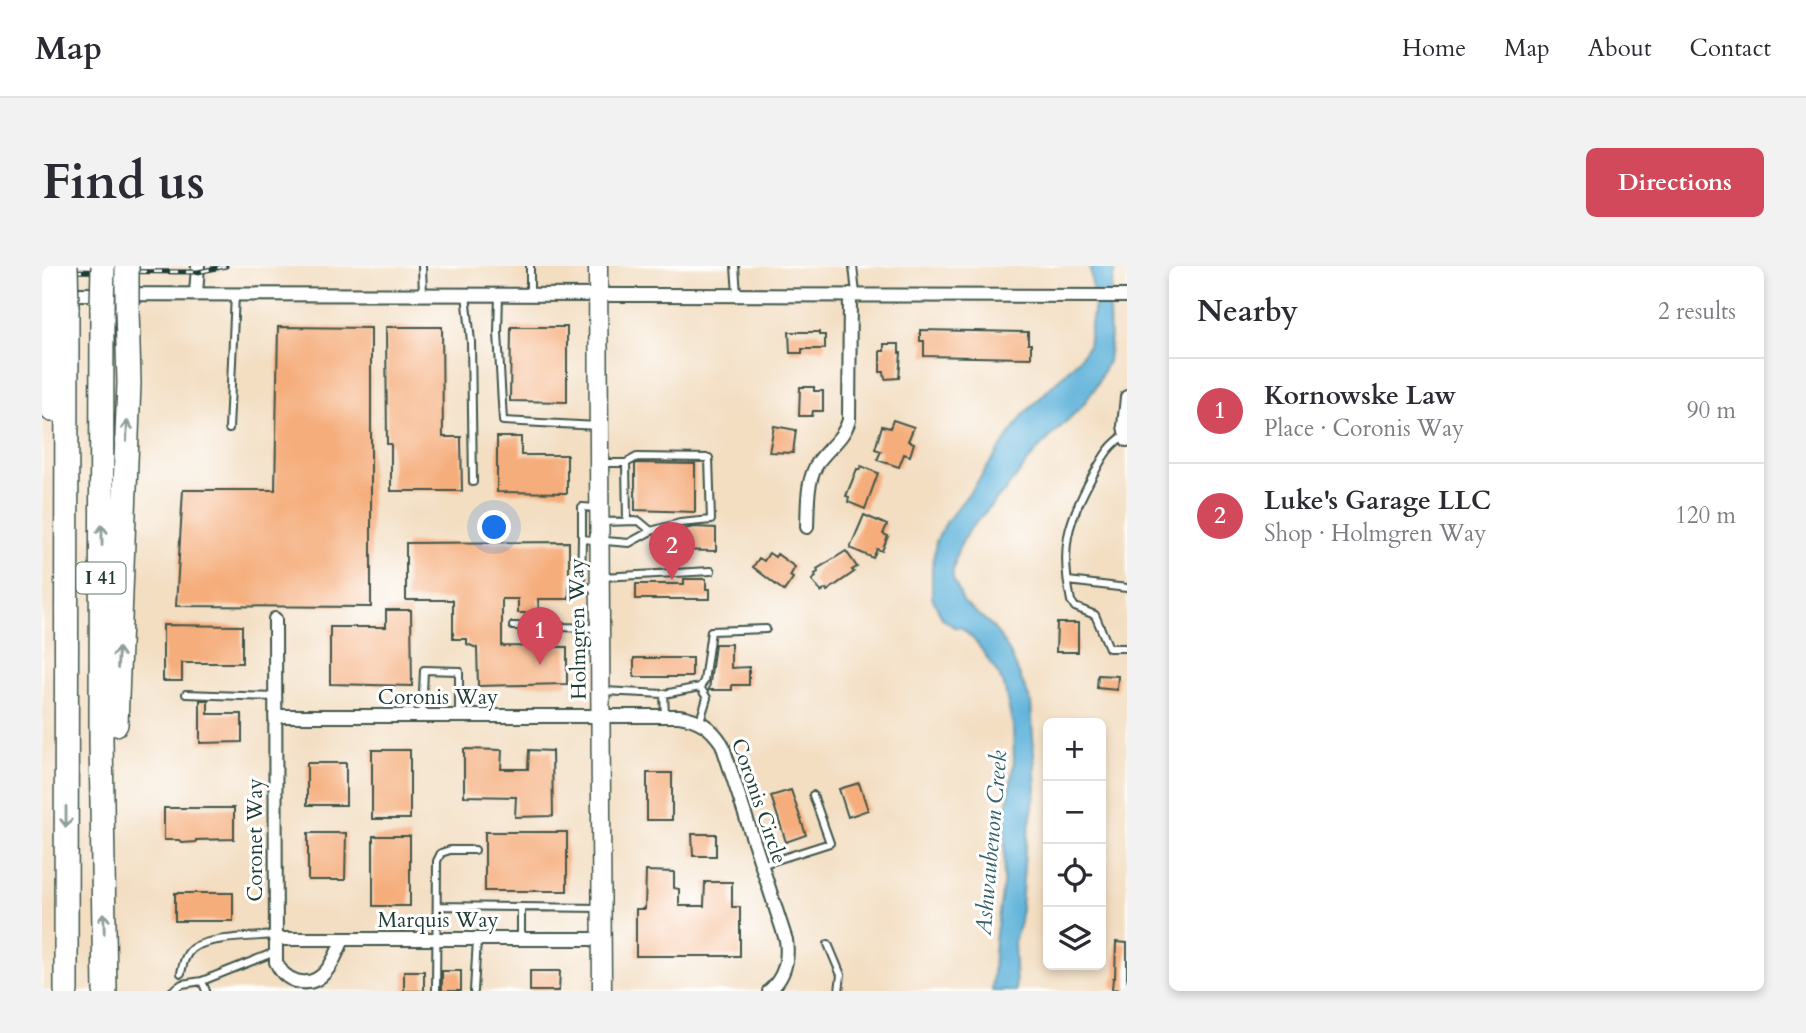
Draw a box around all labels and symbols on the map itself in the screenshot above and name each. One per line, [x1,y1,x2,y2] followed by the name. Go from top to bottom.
[121,420,134,443] one-way arrow
[477,510,511,544] your location
[649,522,695,580] pin: 2
[95,524,109,547] one-way arrow
[562,558,594,700] street label: Holmgren Way
[76,562,126,594] road number: I 41
[517,607,563,665] pin: 1
[112,647,125,670] one-way arrow
[378,683,498,712] street label: Coronis Way
[724,734,794,868] street label: Coronis Circle
[967,749,1015,938] water label: Ashwaubenon Creek
[241,778,270,902] street label: Coronet Way
[59,806,73,829] one-way arrow
[377,906,499,935] street label: Marquis Way
[97,912,111,935] one-way arrow

